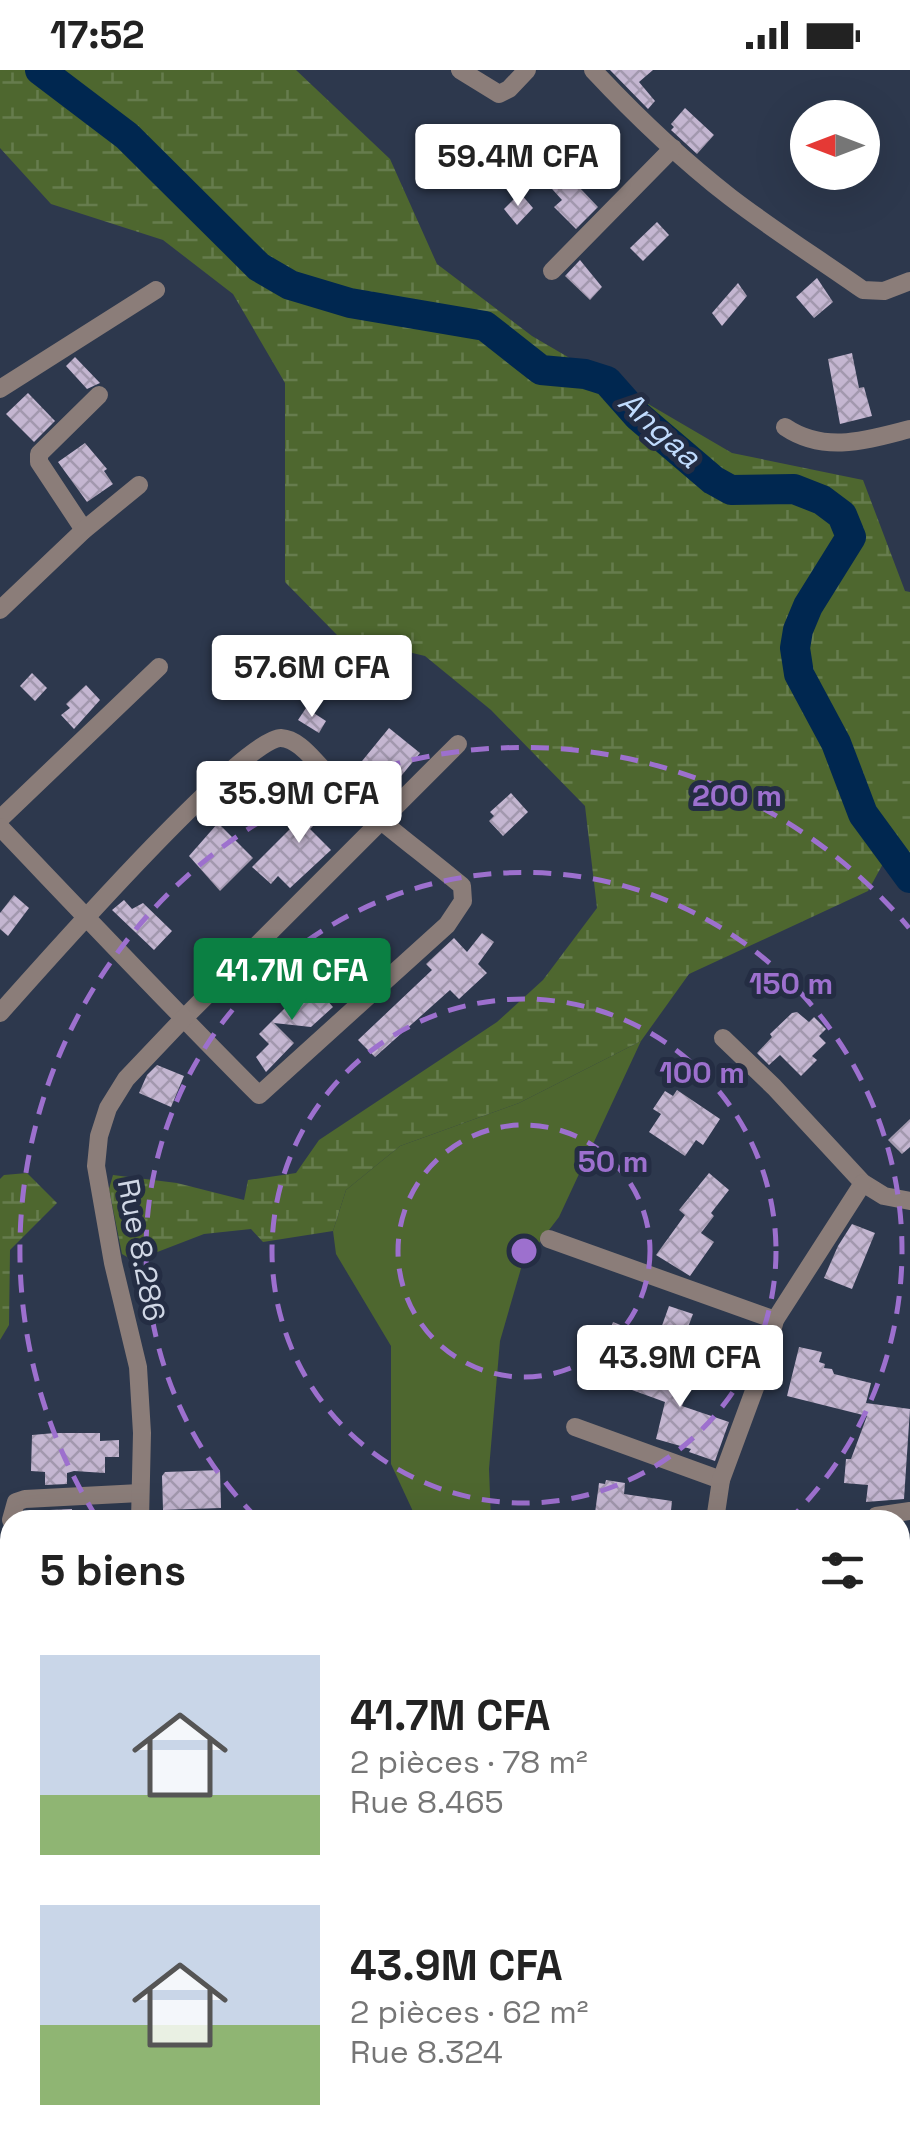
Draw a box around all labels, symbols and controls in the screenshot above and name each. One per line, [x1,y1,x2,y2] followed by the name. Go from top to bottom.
[50,11,145,59] text: 17:52
[790,100,880,190] north arrow
[790,100,880,190] map controls
[404,124,632,209] pin: 59.4M CFA
[437,136,599,176] text: 59.4M CFA
[611,382,710,477] water label: Angaa
[198,635,426,720] pin: 57.6M CFA
[234,647,390,687] text: 57.6M CFA
[185,761,413,846] pin: 35.9M CFA
[219,773,379,813] text: 35.9M CFA
[692,776,782,815] text: 200 m
[178,938,406,1023] pin: 41.7M CFA
[216,950,368,990] text: 41.7M CFA
[749,964,833,1003] text: 150 m
[659,1053,745,1092] text: 100 m
[578,1142,648,1181] text: 50 m
[109,1175,174,1324] street label: Rue 8.286
[506,1233,542,1269] centre of rings
[566,1325,794,1410] pin: 43.9M CFA
[599,1337,761,1377] text: 43.9M CFA
[815,1543,870,1598] icon: filters
[40,1544,186,1597] text: 5 biens
[350,1689,550,1742] text: 41.7M CFA
[120,1695,240,1815] icon: home
[350,1742,588,1782] text: 2 pièces · 78 m²
[350,1782,504,1822] text: Rue 8.465
[350,1939,563,1992] text: 43.9M CFA
[120,1945,240,2065] icon: home
[350,1992,589,2032] text: 2 pièces · 62 m²
[350,2032,503,2072] text: Rue 8.324

